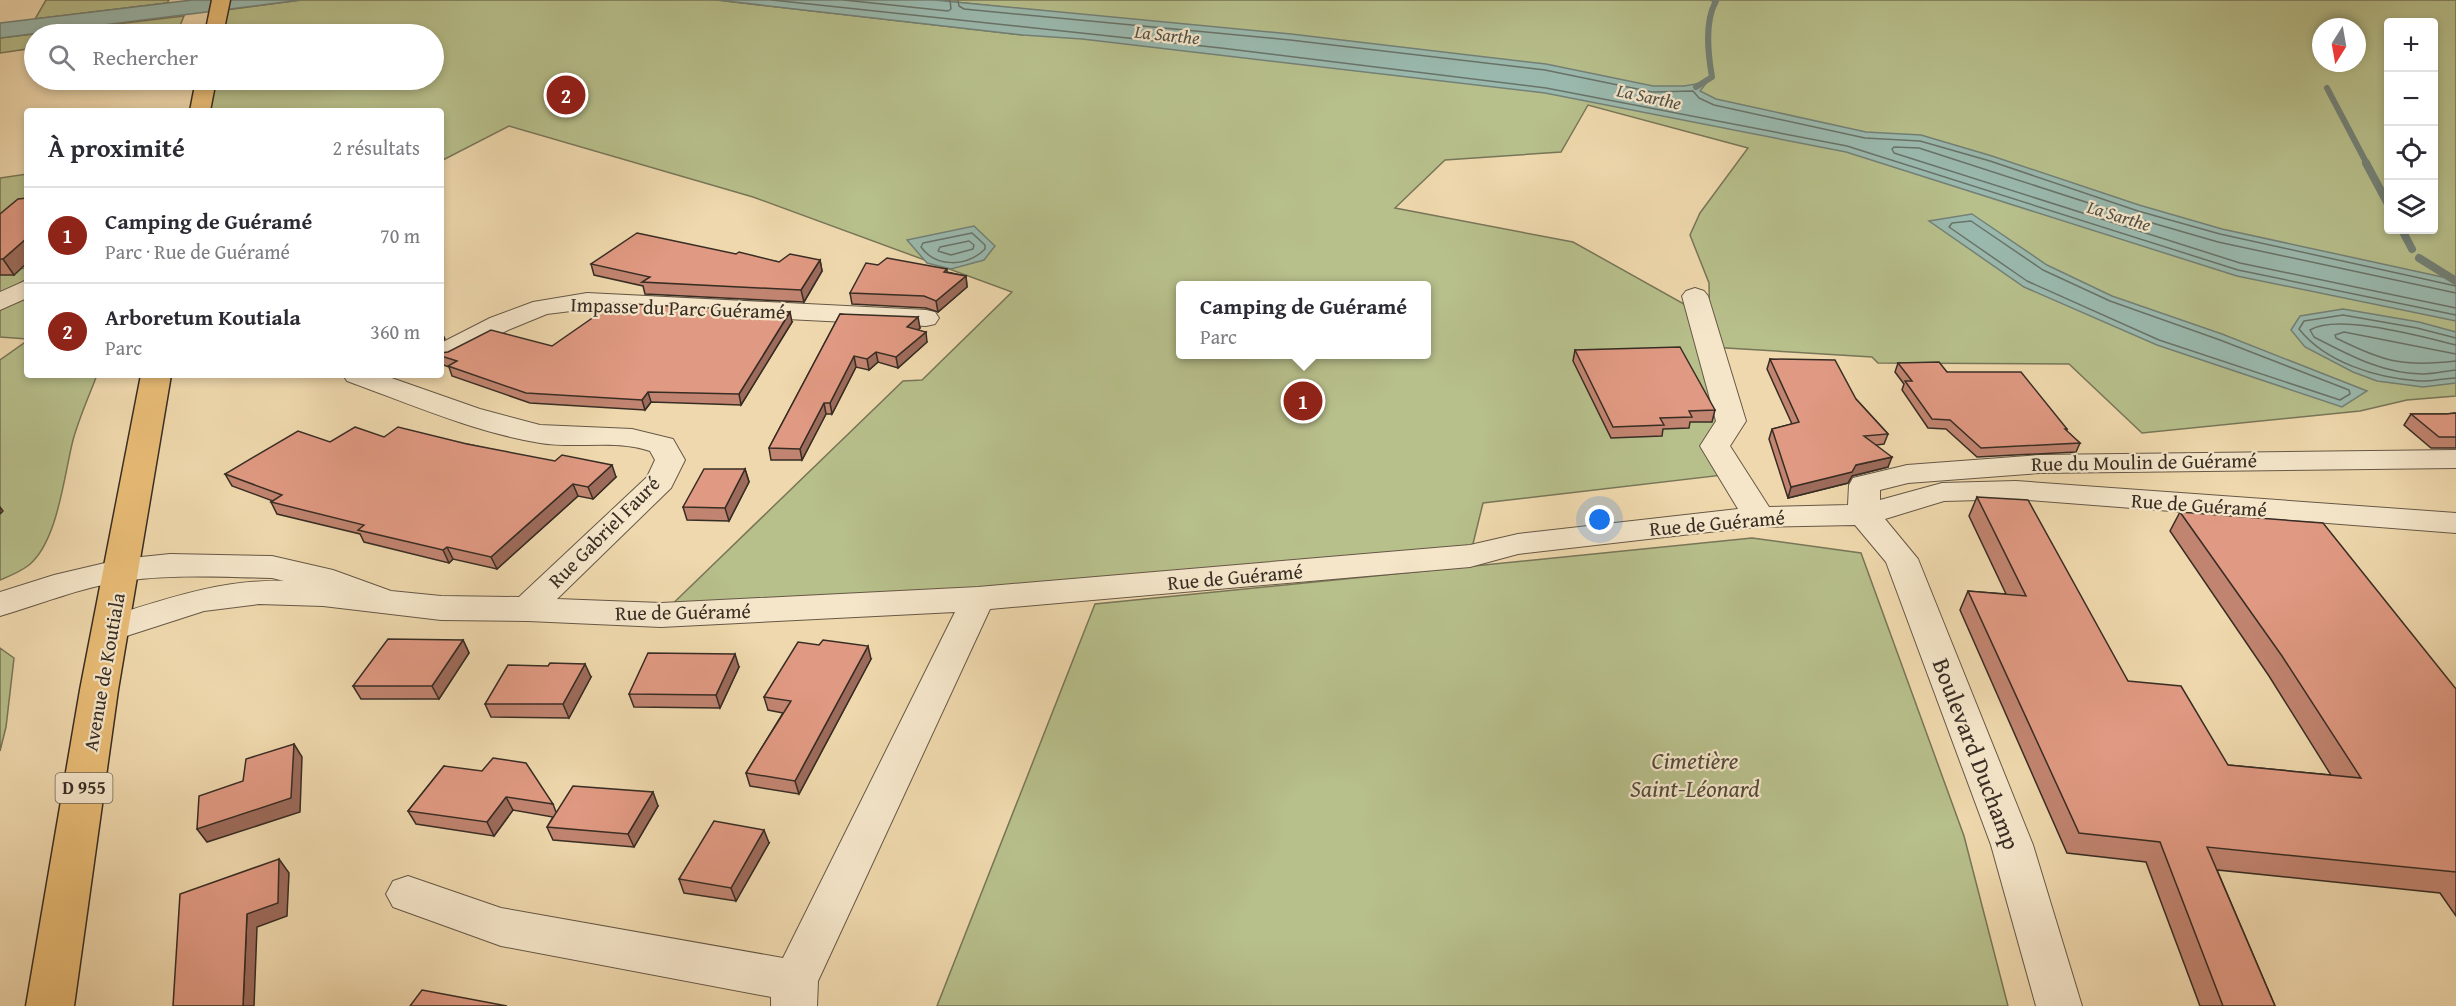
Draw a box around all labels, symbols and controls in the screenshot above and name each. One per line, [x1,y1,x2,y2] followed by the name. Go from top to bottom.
[1132,18,1201,51] water label: La Sarthe
[2312,18,2366,72] north arrow
[2384,18,2438,234] map controls
[2384,18,2438,72] button: +
[24,24,444,90] search box
[45,41,78,74] icon: search
[93,41,198,73] text: Rechercher
[546,72,586,118] pin: 2
[2384,72,2438,126] button: −
[1613,76,1684,117] water label: La Sarthe
[2384,126,2438,180] button: locate
[48,128,185,167] text: À proximité
[332,133,420,162] text: 2 résultats
[2384,180,2438,234] button: layers
[2083,193,2154,238] water label: La Sarthe
[105,205,312,237] text: Camping de Guéramé
[62,221,73,250] text: 1
[380,221,420,250] text: 70 m
[105,237,290,266] text: Parc · Rue de Guéramé
[1176,281,1431,359] popup
[570,289,786,326] street label: Impasse du Parc Guéramé
[1200,290,1407,322] text: Camping de Guéramé
[105,301,301,333] text: Arboretum Koutiala
[62,317,73,346] text: 2
[370,317,420,346] text: 360 m
[1200,322,1237,351] text: Parc
[105,333,142,362] text: Parc
[1284,378,1322,424] pin: 1
[2031,445,2257,478] street label: Rue du Moulin de Guéramé
[541,469,666,594] street label: Rue Gabriel Fauré
[2130,485,2268,524] street label: Rue de Guéramé
[1648,502,1786,543] street label: Rue de Guéramé
[1585,505,1614,534] your location
[1166,556,1304,597] street label: Rue de Guéramé
[75,590,132,753] street label: Avenue de Koutiala
[615,596,751,627] street label: Rue de Guéramé
[1924,653,2029,855] street label: Boulevard Duchamp
[1630,743,1760,806] park label: Cimetière Saint-Léonard
[56,773,112,803] road number: D 955

